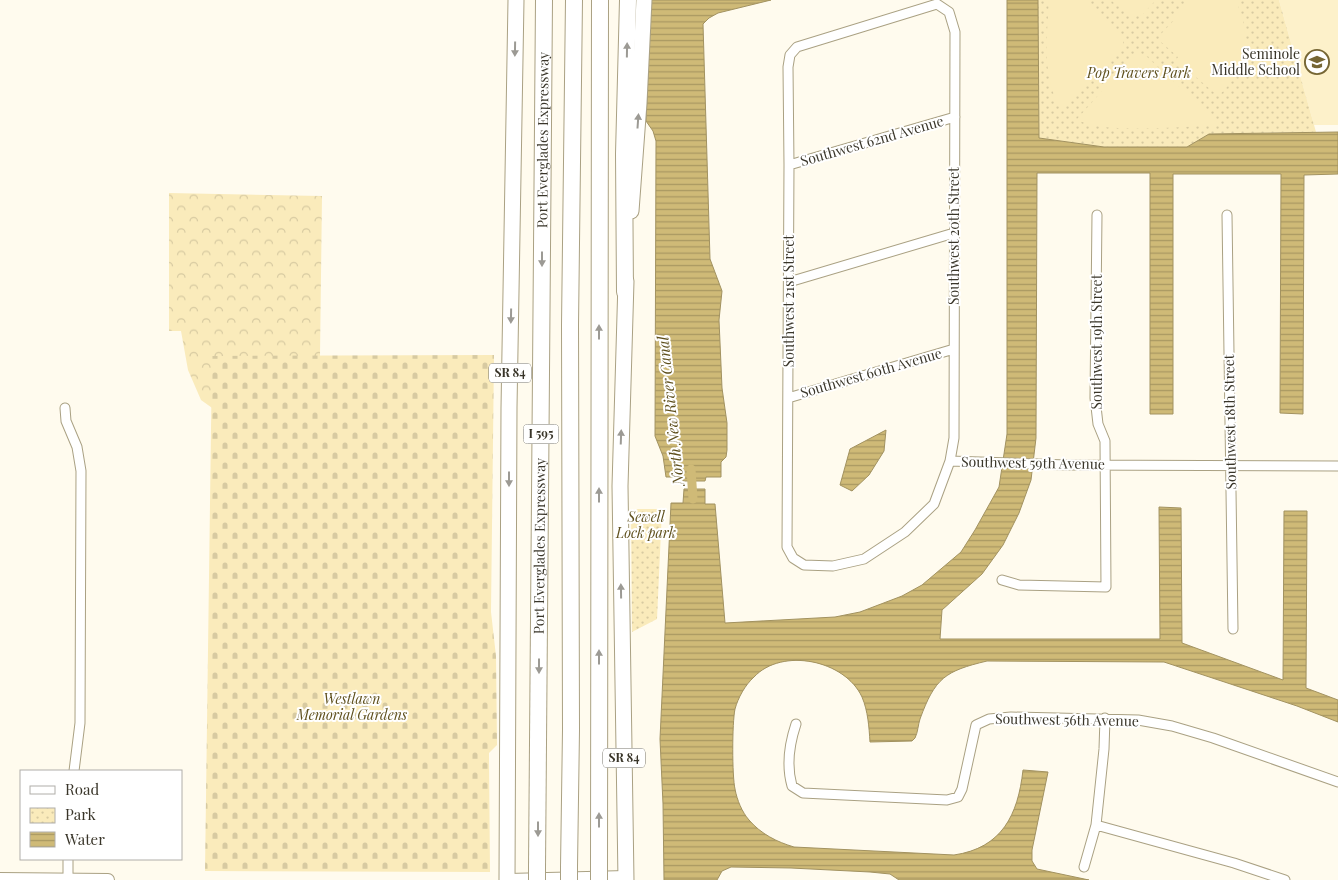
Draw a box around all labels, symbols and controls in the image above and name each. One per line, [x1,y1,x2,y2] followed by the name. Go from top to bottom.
[511,41,519,57] one-way arrow
[623,42,631,58] one-way arrow
[1211,44,1300,79] place label: Seminole Middle School
[1304,49,1330,75] school or university icon: Seminole Middle School
[532,52,553,228] street label: Port Everglades Expressway
[1086,63,1191,82] park label: Pop Travers Park
[798,111,946,170] street label: Southwest 62nd Avenue
[634,113,642,129] one-way arrow
[944,166,963,305] street label: Southwest 20th Street
[779,234,798,367] street label: Southwest 21st Street
[538,251,546,267] one-way arrow
[1087,273,1106,410] street label: Southwest 19th Street
[506,308,514,324] one-way arrow
[595,324,603,340] one-way arrow
[652,335,688,489] water label: North New River Canal
[798,343,944,402] street label: Southwest 60th Avenue
[1219,353,1240,490] street label: Southwest 18th Street
[489,363,531,382] road number: SR 84
[524,424,558,444] road number: I 595
[617,429,625,445] one-way arrow
[961,452,1105,473] street label: Southwest 59th Avenue
[529,458,549,634] street label: Port Everglades Expressway
[505,471,513,487] one-way arrow
[595,486,603,502] one-way arrow
[615,507,676,542] park label: Sewell Lock park
[617,583,625,599] one-way arrow
[595,649,603,665] one-way arrow
[535,658,543,674] one-way arrow
[296,689,408,724] park label: Westlawn Memorial Gardens
[995,709,1139,730] street label: Southwest 56th Avenue
[603,748,645,768] road number: SR 84
[20,770,182,860] legend
[65,779,99,799] text: Road
[65,804,97,824] text: Park
[595,811,603,827] one-way arrow
[534,821,542,837] one-way arrow
[64,829,105,849] text: Water

